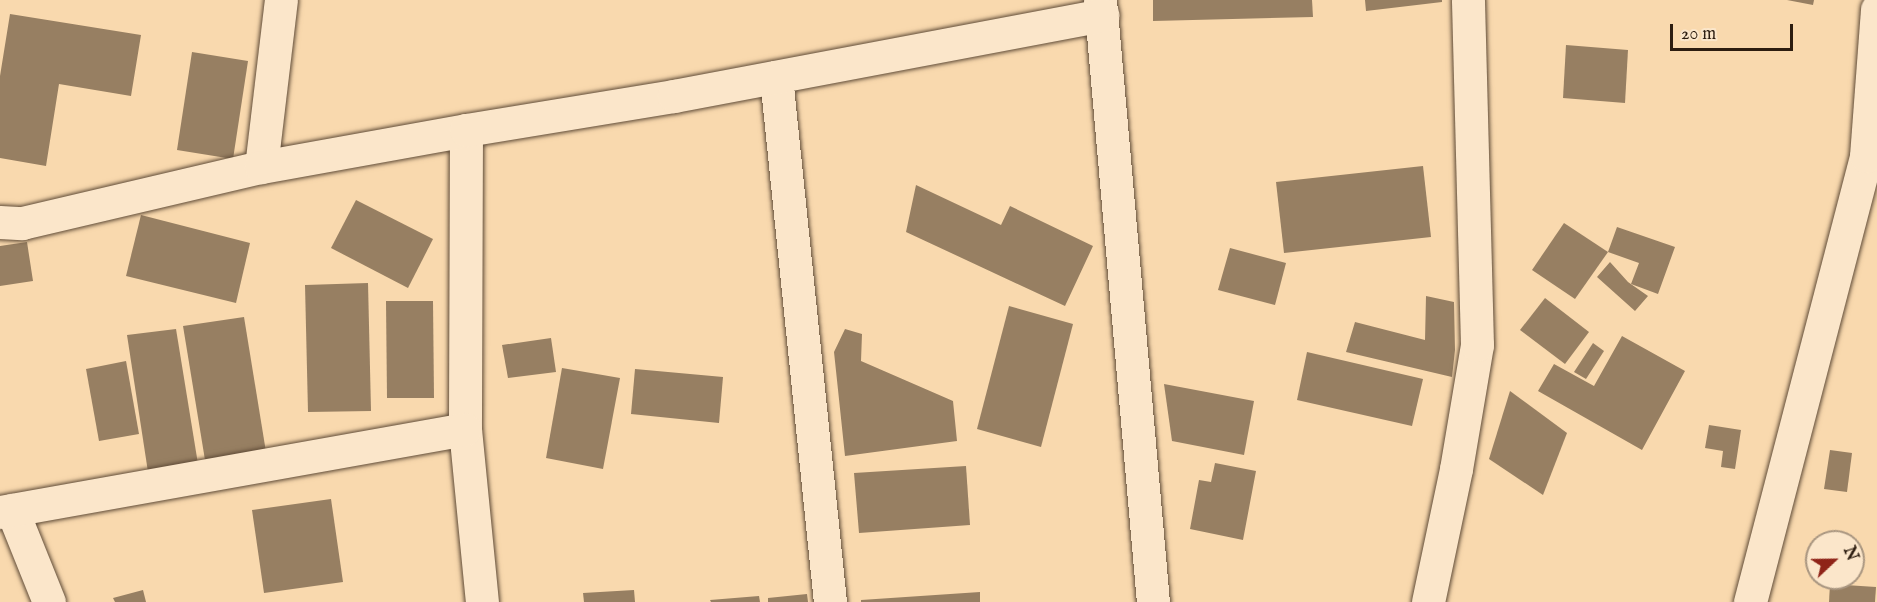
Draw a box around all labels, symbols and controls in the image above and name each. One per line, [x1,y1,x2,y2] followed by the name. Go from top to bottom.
[1673,12,1796,50] scale bar
[1681,23,1716,46] text: 20 m
[1805,530,1865,590] north arrow
[1838,544,1862,564] text: N

